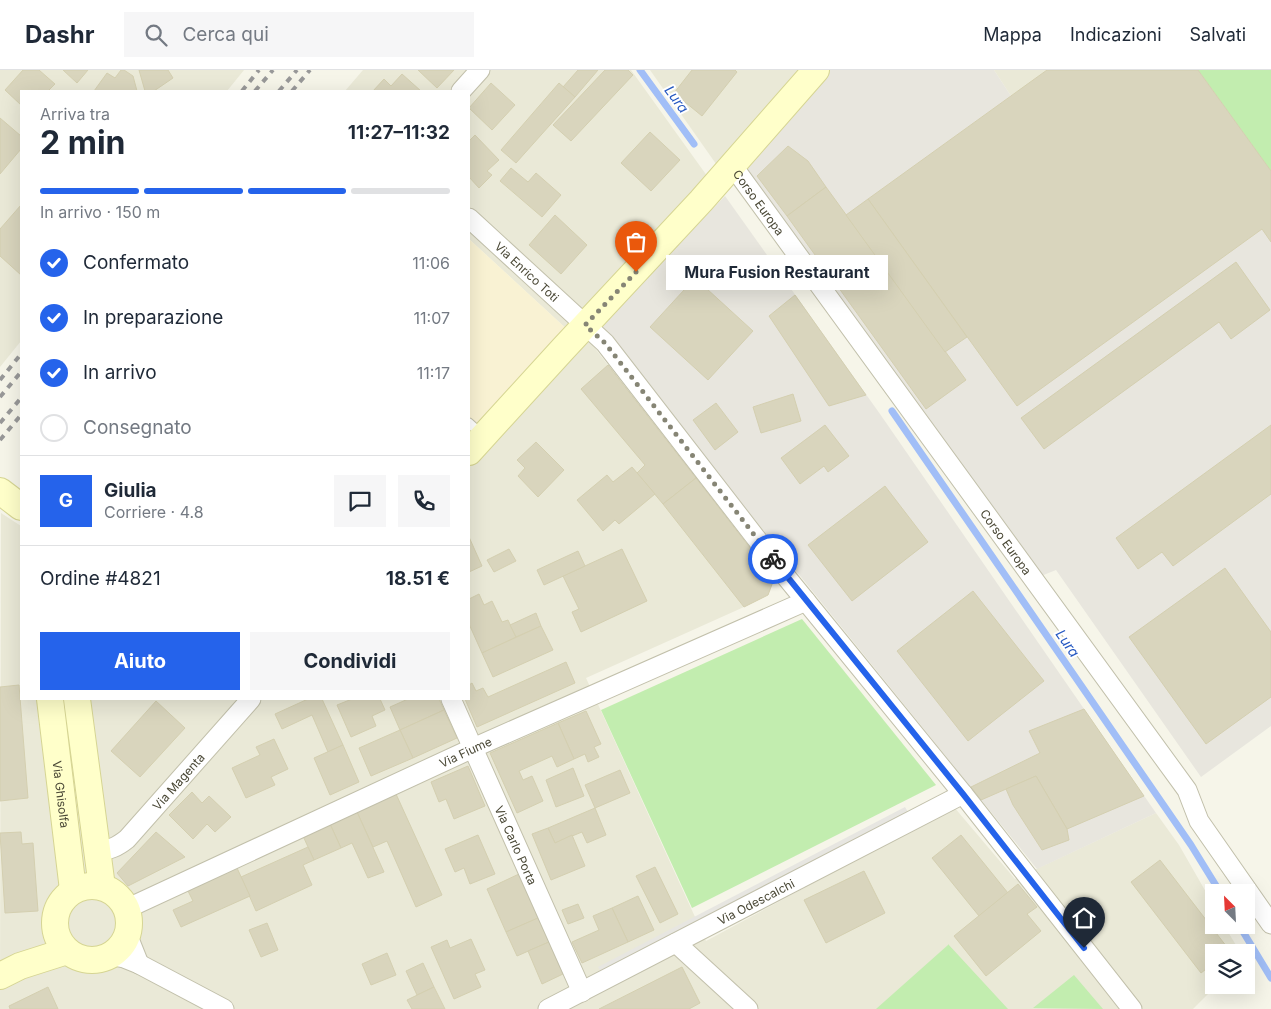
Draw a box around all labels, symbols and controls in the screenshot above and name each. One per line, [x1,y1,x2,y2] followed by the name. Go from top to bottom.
[124,12,474,57] search box
[25,20,94,49] text: Dashr
[142,21,170,49] icon: search
[182,23,269,46] text: Cerca qui
[983,24,1042,45] text: Mappa
[1070,24,1162,45] text: Indicazioni
[1190,24,1246,45] text: Salvati
[661,82,693,116] water label: Lura
[40,104,110,124] text: Arriva tra
[348,121,450,144] text: 11:27–11:32
[40,123,126,162] text: 2 min
[730,166,788,238] street label: Corso Europa
[40,202,160,222] text: In arrivo · 150 m
[615,221,657,272] pin
[622,228,650,256] icon: bag
[492,238,562,305] street label: Via Enrico Toti
[40,249,68,277] icon: check
[83,251,189,274] text: Confermato
[412,253,450,273] text: 11:06
[666,254,888,290] callout: Mura Fusion Restaurant
[684,262,870,282] text: Mura Fusion Restaurant
[40,304,68,332] icon: check
[83,306,223,329] text: In preparazione
[414,308,450,328] text: 11:07
[40,359,68,387] icon: check
[83,361,157,384] text: In arrivo
[417,363,450,383] text: 11:17
[83,416,192,439] text: Consegnato
[334,475,386,527] button: chat
[398,475,450,527] button: phone
[104,479,157,502] text: Giulia
[59,489,73,512] text: G
[104,502,204,522] text: Corriere · 4.8
[977,506,1035,577] street label: Corso Europa
[748,534,798,584] courier
[759,545,787,573] icon: bike
[40,567,161,590] text: Ordine #4821
[386,567,450,590] text: 18.51 €
[1052,626,1084,660] water label: Lura
[40,632,240,690] button: Aiuto
[250,632,450,690] button: Condividi
[437,733,494,770] street label: Via Fiume
[149,750,207,813] street label: Via Magenta
[50,760,73,829] street label: Via Ghisolfa
[492,803,541,887] street label: Via Carlo Porta
[715,875,797,928] street label: Via Odescalchi
[1205,884,1255,934] north arrow
[1205,884,1255,994] map controls
[1063,897,1105,948] pin
[1070,904,1098,932] icon: home
[1205,944,1255,994] button: layers

